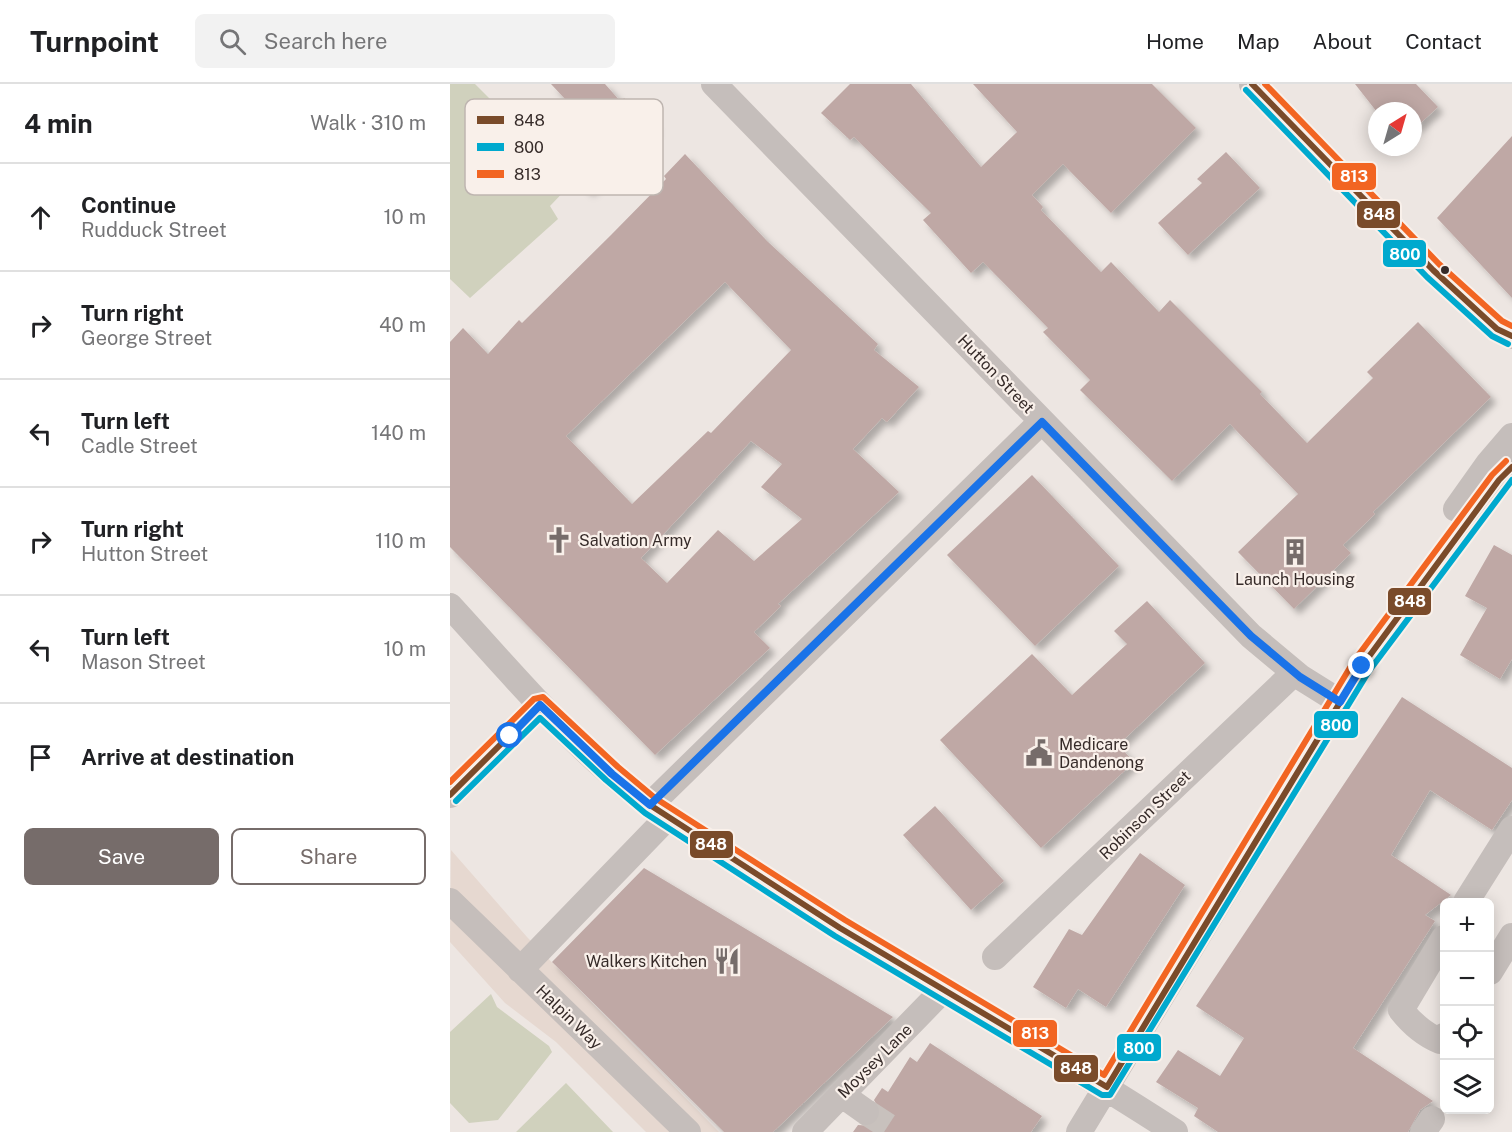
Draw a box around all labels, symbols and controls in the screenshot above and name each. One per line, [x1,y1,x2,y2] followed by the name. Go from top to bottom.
[195,14,615,68] search box
[30,25,159,58] text: Turnpoint
[216,25,249,58] icon: search
[264,28,387,54] text: Search here
[1146,29,1204,54] text: Home
[1237,29,1280,54] text: Map
[1313,29,1372,54] text: About
[1405,29,1482,54] text: Contact
[465,99,663,195] legend
[1368,102,1422,156] north arrow
[24,108,93,139] text: 4 min
[310,111,426,135] text: Walk · 310 m
[514,111,545,130] text: 848
[514,138,544,157] text: 800
[1331,162,1377,191] line badge: 813
[514,165,541,184] text: 813
[1340,167,1368,186] text: 813
[81,192,176,218] text: Continue
[1356,200,1401,229] line badge: 848
[24,201,57,234] icon: ahead
[383,205,426,229] text: 10 m
[1363,205,1395,224] text: 848
[81,218,227,242] text: Rudduck Street
[1382,239,1427,268] line badge: 800
[1389,245,1421,264] text: 800
[1439,264,1451,276] unlabelled marker
[81,300,184,326] text: Turn right
[24,309,57,342] icon: right
[379,313,426,337] text: 40 m
[81,326,212,350] text: George Street
[954,331,1038,417] street label: Hutton Street
[81,408,170,434] text: Turn left
[24,417,57,450] icon: left
[371,421,426,445] text: 140 m
[81,434,198,458] text: Cadle Street
[81,516,184,542] text: Turn right
[24,525,57,558] icon: right
[544,525,574,555] church icon: Salvation Army
[375,529,426,553] text: 110 m
[579,531,692,550] place label: Salvation Army
[1280,537,1310,567] building icon: Launch Housing
[81,542,208,566] text: Hutton Street
[1235,570,1355,589] place label: Launch Housing
[1387,587,1432,616] line badge: 848
[1394,592,1426,611] text: 848
[81,624,170,650] text: Turn left
[24,633,57,666] icon: left
[383,637,426,661] text: 10 m
[81,650,206,674] text: Mason Street
[1348,652,1374,678] route end
[1313,710,1359,739] line badge: 800
[1320,716,1352,735] text: 800
[496,722,522,748] route start
[1059,735,1144,772] place label: Medicare Dandenong
[1024,738,1054,768] public building icon: Medicare Dandenong
[24,741,57,774] icon: arrive
[81,744,294,770] text: Arrive at destination
[1095,767,1195,863] street label: Robinson Street
[24,828,219,885] button: Save
[231,828,426,885] button: Share
[689,830,734,859] line badge: 848
[695,835,727,854] text: 848
[1440,898,1494,1114] map controls
[1440,898,1494,952] button: +
[712,946,742,976] restaurant icon: Walkers Kitchen
[586,952,707,971] place label: Walkers Kitchen
[1440,952,1494,1006] button: −
[532,981,606,1053] street label: Halpin Way
[1440,1006,1494,1060] button: locate
[1012,1019,1058,1048] line badge: 813
[834,1020,916,1102] street label: Moysey Lane
[1021,1024,1049,1043] text: 813
[1116,1033,1162,1062] line badge: 800
[1123,1039,1155,1058] text: 800
[1053,1054,1099,1083] line badge: 848
[1060,1059,1092,1078] text: 848
[1440,1060,1494,1114] button: layers

